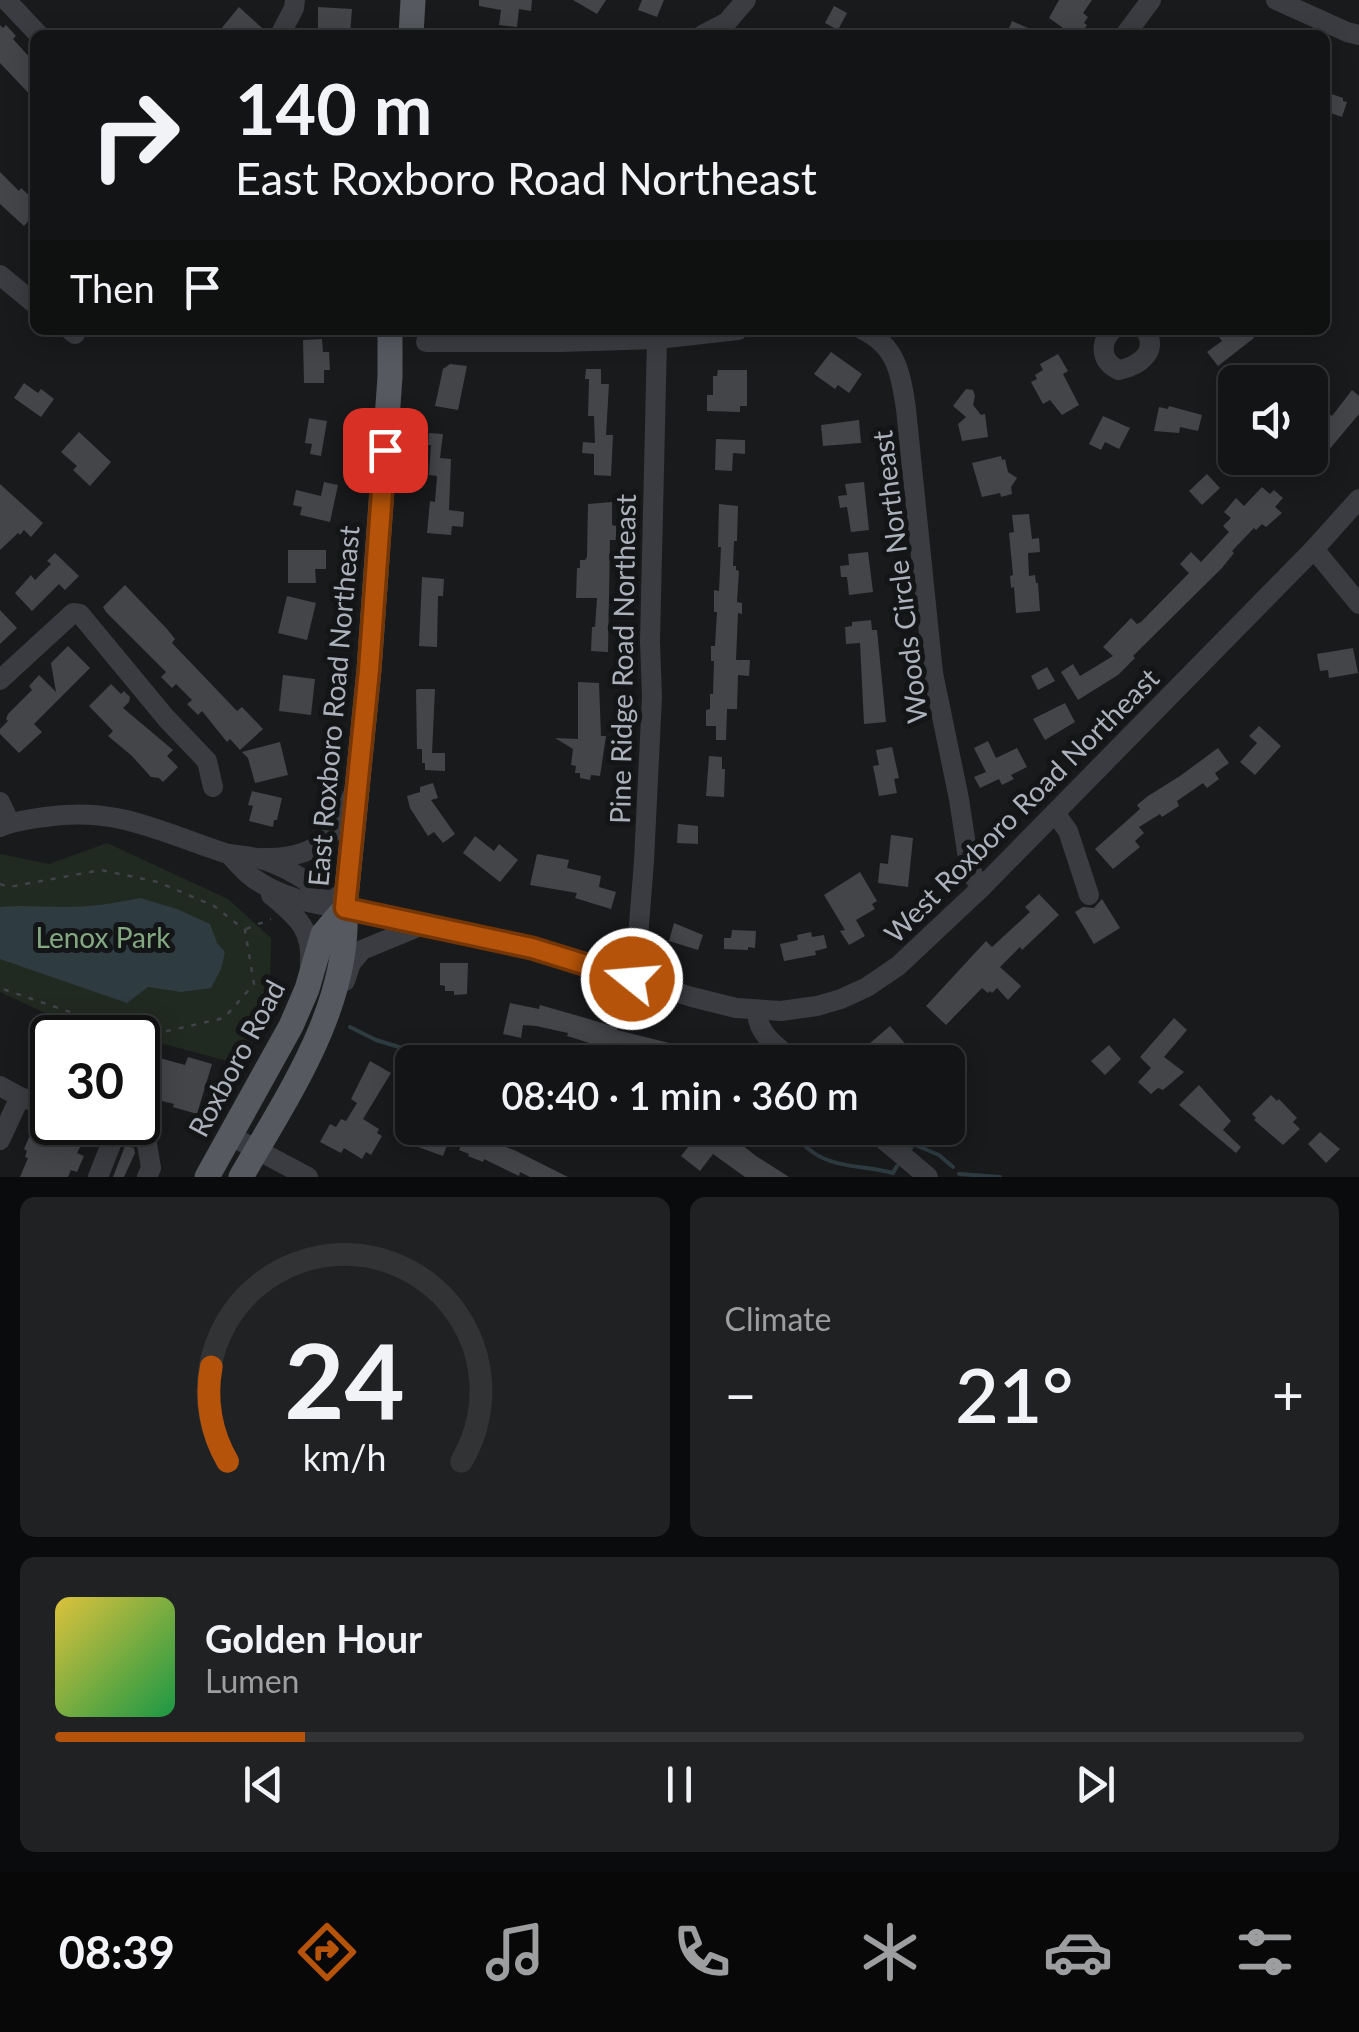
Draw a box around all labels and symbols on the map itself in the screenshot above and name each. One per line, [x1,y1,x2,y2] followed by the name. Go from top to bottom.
[343,408,428,493] pin
[864,429,934,725] street label: Woods Circle Northeast
[602,494,642,824] street label: Pine Ridge Road Northeast
[300,524,366,888] street label: East Roxboro Road Northeast
[877,661,1165,949] street label: West Roxboro Road Northeast
[36,920,171,954] park label: Lenox Park
[580,927,684,1031] position arrow
[181,974,291,1142] street label: Roxboro Road
[30,1015,160,1145] speed limit sign: 30

